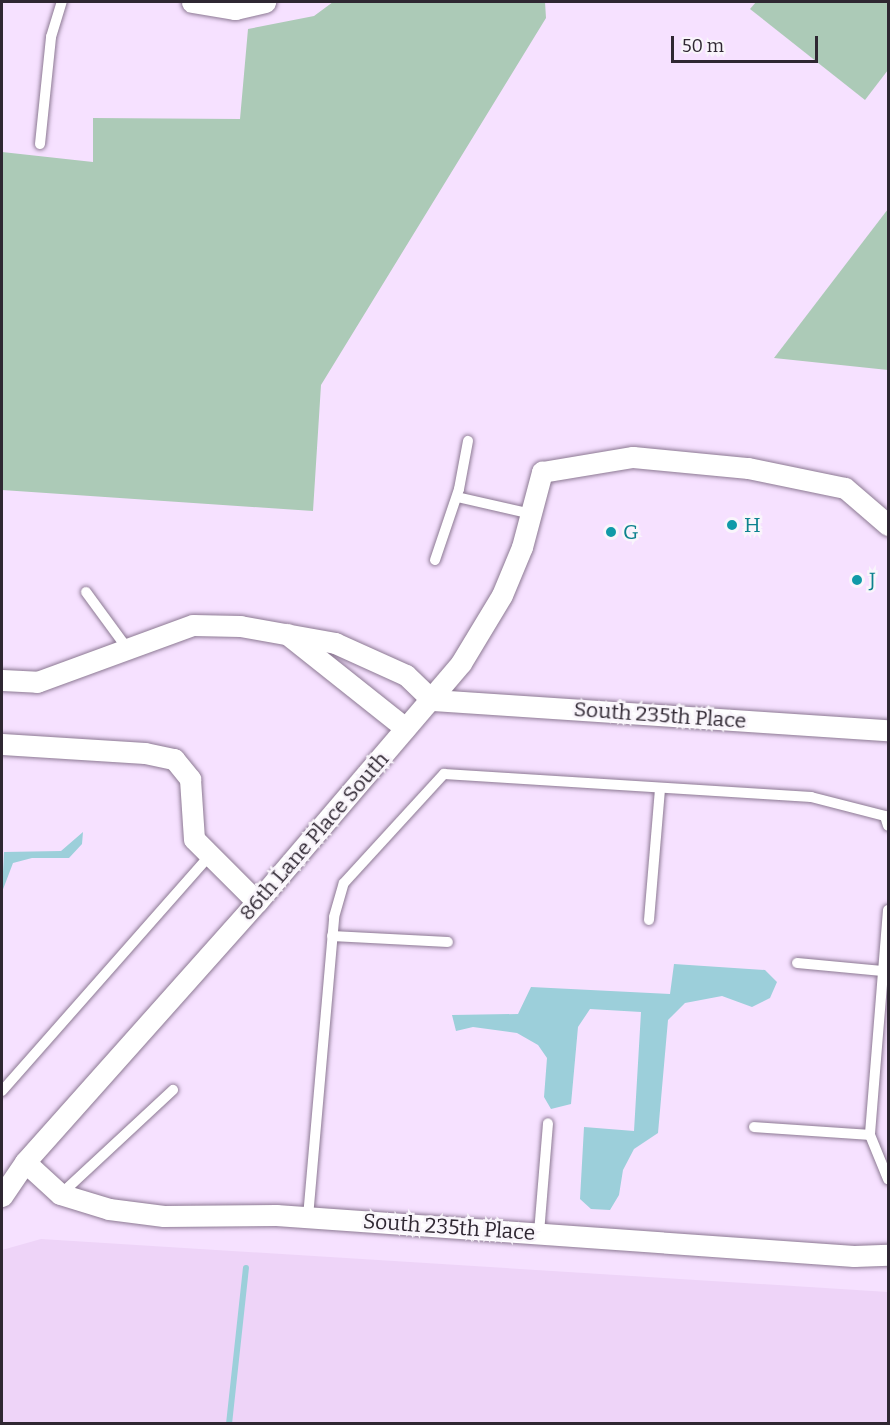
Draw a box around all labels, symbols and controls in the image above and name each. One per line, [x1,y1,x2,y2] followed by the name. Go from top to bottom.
[674,24,821,62] scale bar
[682,35,724,57] text: 50 m
[744,512,761,538] place label: H
[725,518,739,532] marker: H
[623,519,638,545] place label: G
[604,525,618,539] marker: G
[869,567,876,593] place label: J
[850,573,864,587] marker: J
[573,696,747,734] street label: South 235th Place
[234,747,394,925] street label: 86th Lane Place South
[362,1208,536,1246] street label: South 235th Place

